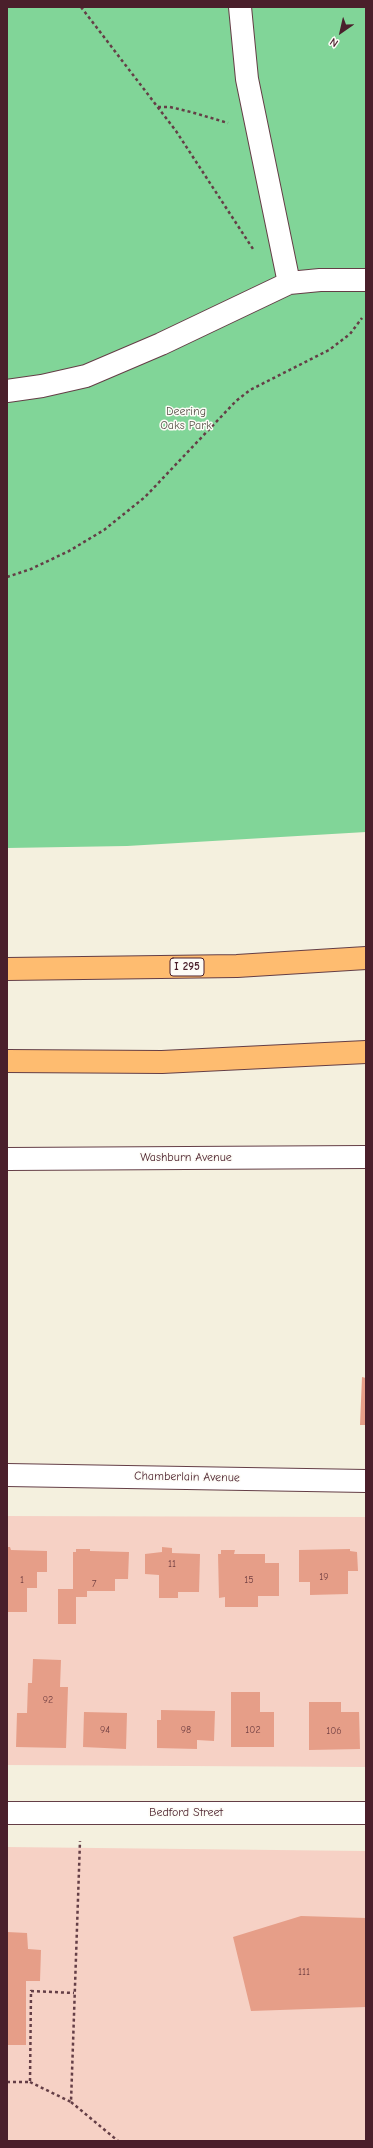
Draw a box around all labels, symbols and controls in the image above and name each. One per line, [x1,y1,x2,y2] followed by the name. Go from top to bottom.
[321,12,361,52] north arrow
[327,35,341,50] text: N
[160,405,212,433] park label: Deering Oaks Park
[170,958,204,976] road number: I 295
[140,1151,232,1165] street label: Washburn Avenue
[134,1469,240,1485] street label: Chamberlain Avenue
[168,1558,176,1570] house number: 11
[319,1571,329,1583] house number: 19
[20,1574,24,1586] house number: 1
[244,1574,254,1586] house number: 15
[92,1578,96,1590] house number: 7
[43,1694,53,1706] house number: 92
[100,1724,110,1736] house number: 94
[181,1724,191,1736] house number: 98
[245,1724,261,1736] house number: 102
[326,1725,342,1737] house number: 106
[149,1806,223,1820] street label: Bedford Street
[298,1966,310,1978] house number: 111

